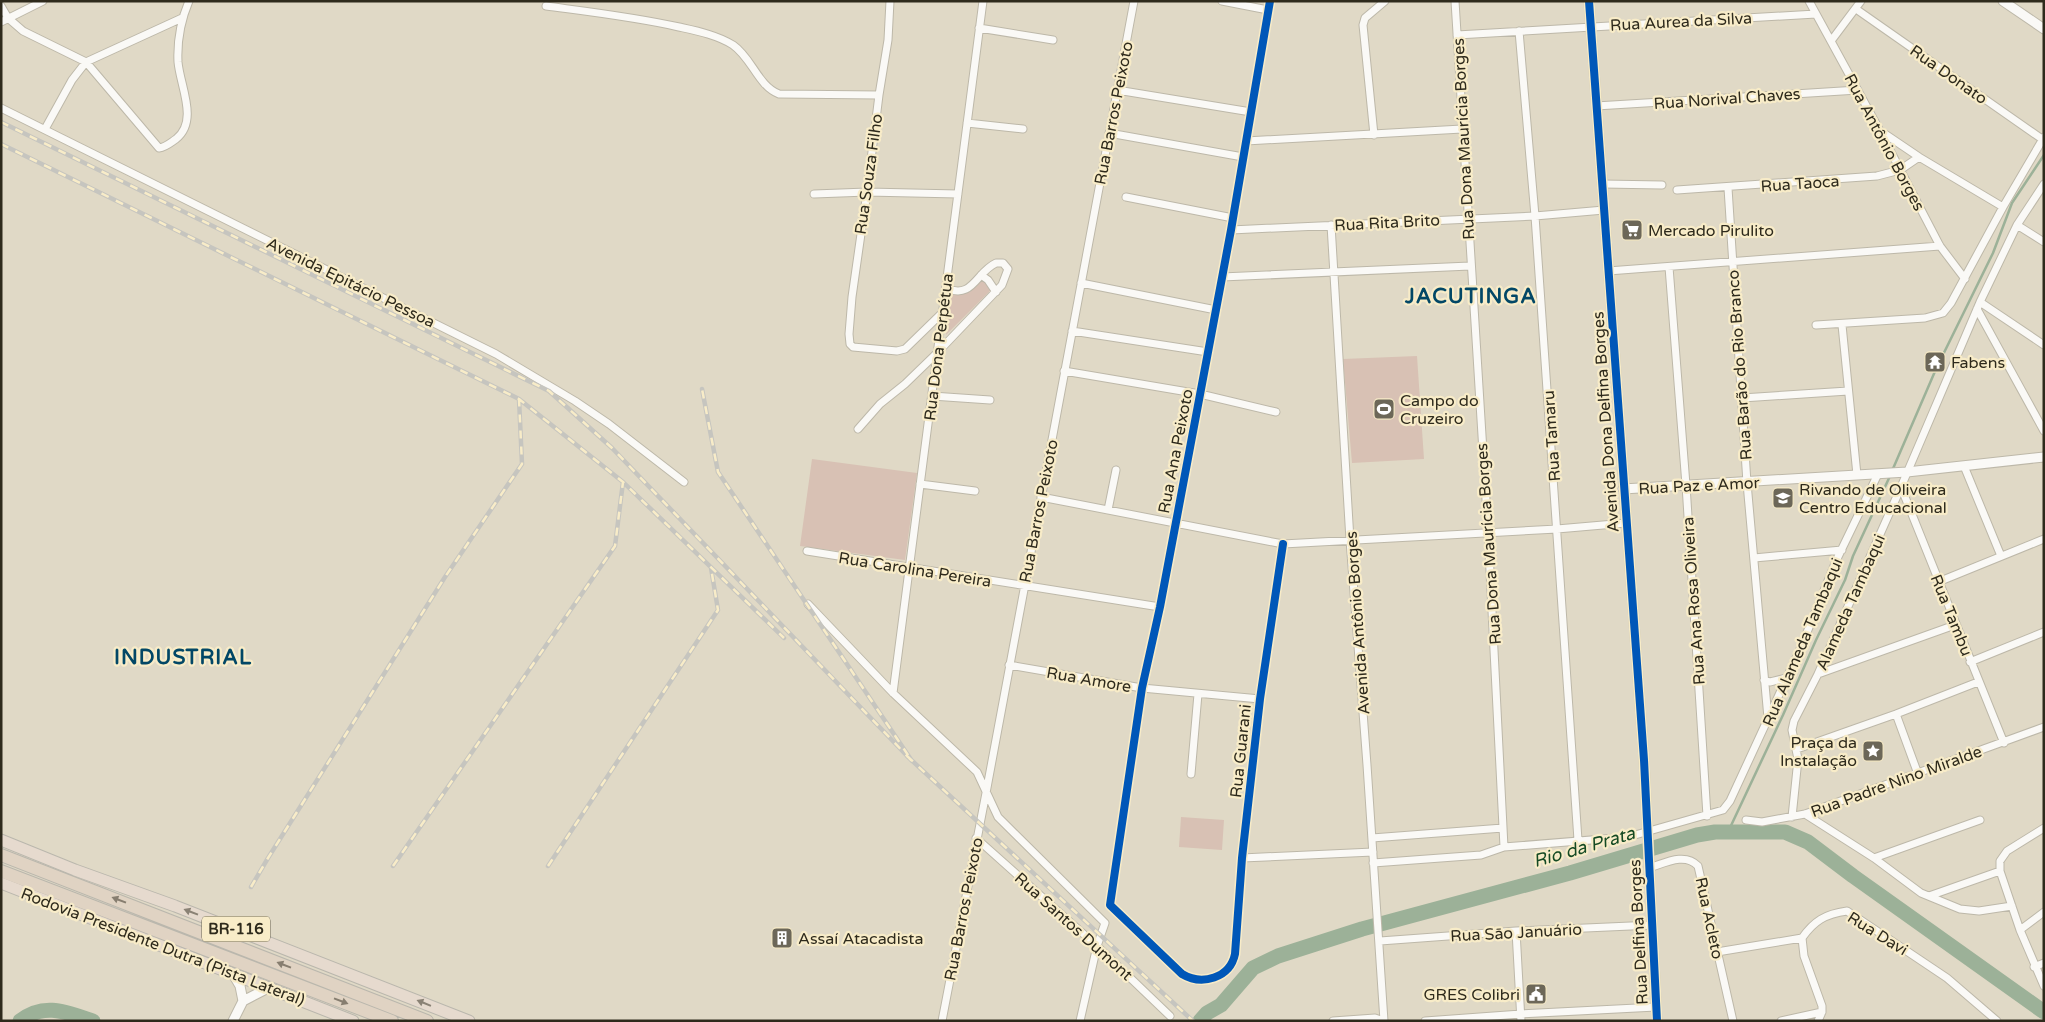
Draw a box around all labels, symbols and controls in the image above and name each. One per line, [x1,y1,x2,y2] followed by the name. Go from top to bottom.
[1610,8,1753,36] street label: Rua Aurea da Silva
[1449,38,1479,240] street label: Rua Dona Maurícia Borges
[1090,40,1138,186] street label: Rua Barros Peixoto
[1906,41,1991,109] street label: Rua Donato
[1839,70,1929,214] street label: Rua Antônio Borges
[1653,84,1801,114] street label: Rua Norival Chaves
[851,112,887,236] street label: Rua Souza Filho
[1760,171,1840,197] street label: Rua Taoca
[1334,210,1440,236] street label: Rua Rita Brito
[1620,218,1644,242] supermarket icon: Mercado Pirulito
[1648,221,1774,241] place label: Mercado Pirulito
[263,233,438,332] street label: Avenida Epitácio Pessoa
[1723,269,1757,461] street label: Rua Barão do Rio Branco
[920,272,958,422] street label: Rua Dona Perpétua
[1404,284,1537,309] district label: JACUTINGA
[1588,311,1624,533] street label: Avenida Dona Delfina Borges
[1923,350,1947,374] temple icon: Fabens
[1951,353,2005,373] place label: Fabens
[1154,387,1198,515] street label: Rua Ana Peixoto
[1539,390,1565,482] street label: Rua Tamaru
[1400,391,1479,429] place label: Campo do Cruzeiro
[1372,397,1396,421] sports icon: Campo do Cruzeiro
[1015,438,1063,584] street label: Rua Barros Peixoto
[1472,442,1506,645] street label: Rua Dona Maurícia Borges
[1638,473,1761,499] street label: Rua Paz e Amor
[1799,480,1947,518] place label: Rivando de Oliveira Centro Educacional
[1771,486,1795,510] school or university icon: Rivando de Oliveira Centro Educacional
[1678,516,1710,686] street label: Rua Ana Rosa Oliveira
[1342,530,1374,715] street label: Avenida Antônio Borges
[1812,531,1890,674] street label: Alameda Tambaqui
[837,548,993,592] street label: Rua Carolina Pereira
[1758,555,1848,730] street label: Rua Alameda Tambaqui
[1926,572,1977,659] street label: Rua Tambu
[114,645,252,670] district label: INDUSTRIAL
[1045,663,1133,697] street label: Rua Amore
[1226,703,1256,799] street label: Rua Guarani
[1780,733,1857,771] place label: Praça da Instalação
[1861,739,1885,763] place icon: Praça da Instalação
[1808,742,1985,822] street label: Rua Padre Nino Miralde
[1531,822,1638,872] water label: Rio da Prata
[940,836,988,982] street label: Rua Barros Peixoto
[1625,859,1653,1005] street label: Rua Delfina Borges
[1010,868,1136,985] street label: Rua Santos Dumont
[1691,875,1727,961] street label: Rua Acleto
[18,883,307,1010] street label: Rodovia Presidente Dutra (Pista Lateral)
[111,896,126,904] one-way arrow
[1844,907,1911,960] street label: Rua Davi
[183,908,198,916] one-way arrow
[202,916,270,942] road number: BR-116
[1450,920,1582,946] street label: Rua Sāo Januário
[770,926,794,950] building icon: Assaí Atacadista
[798,929,923,949] place label: Assaí Atacadista
[277,960,291,968] one-way arrow
[1524,982,1548,1006] public building icon: GRES Colibri
[1424,985,1520,1005] place label: GRES Colibri
[334,997,349,1005] one-way arrow
[417,998,431,1006] one-way arrow

